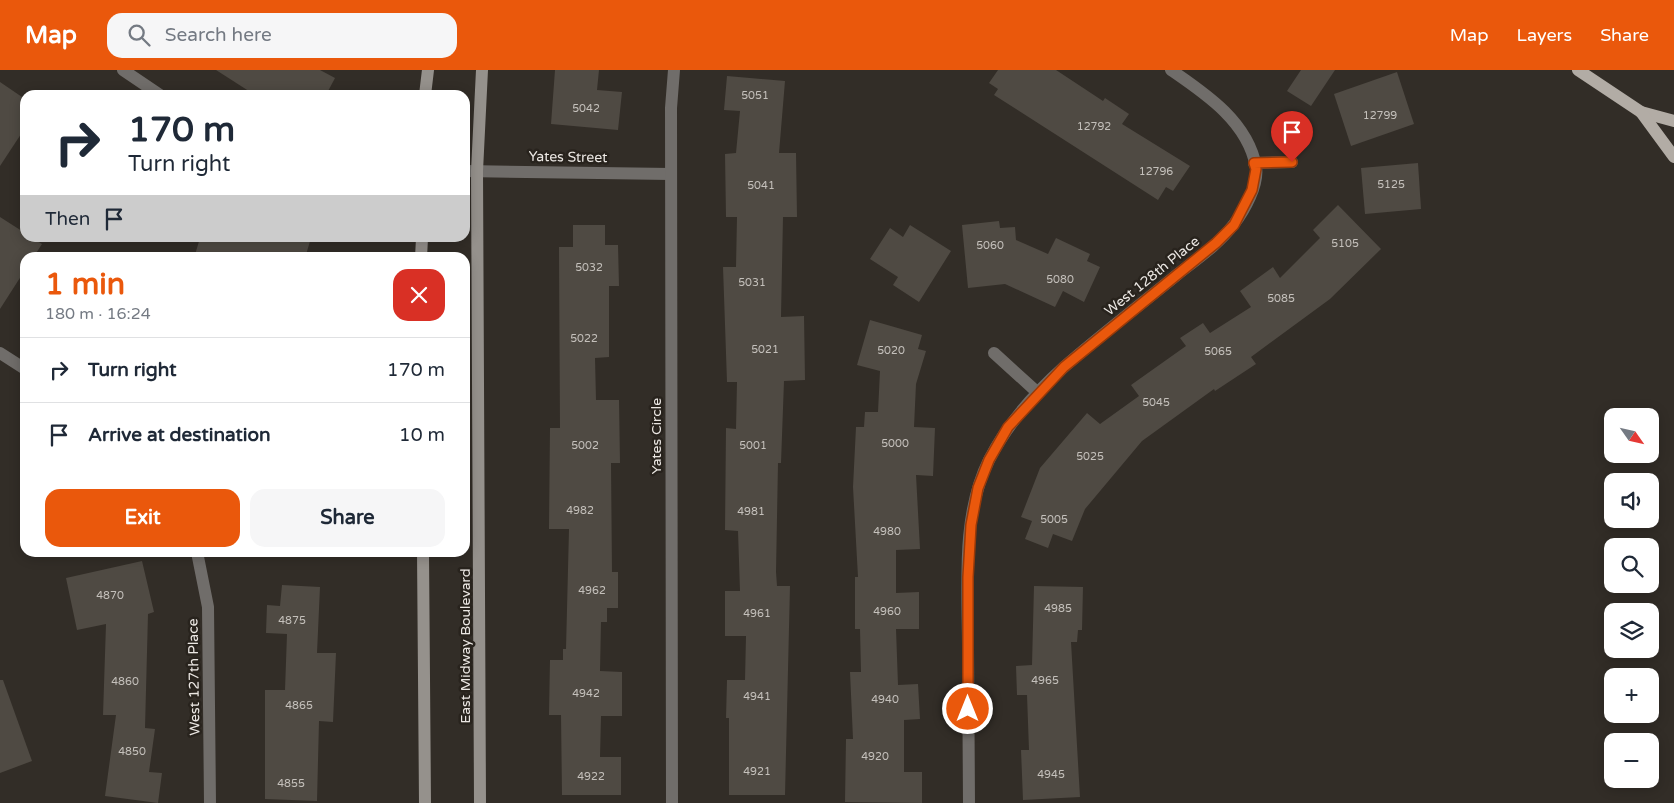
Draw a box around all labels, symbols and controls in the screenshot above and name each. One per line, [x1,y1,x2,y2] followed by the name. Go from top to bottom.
[107,13,457,58] search box
[25,21,77,50] text: Map
[125,21,153,49] icon: search
[165,24,272,46] text: Search here
[1450,24,1489,46] text: Map
[1517,24,1572,46] text: Layers
[1600,24,1649,46] text: Share
[741,89,769,102] house number: 5051
[572,102,600,115] house number: 5042
[128,109,235,151] text: 170 m
[1363,109,1397,122] house number: 12799
[45,110,110,175] icon: right
[1271,111,1313,162] pin
[1278,118,1306,146] icon: arrive
[1077,120,1111,133] house number: 12792
[528,148,608,166] street label: Yates Street
[128,151,230,177] text: Turn right
[1139,165,1173,178] house number: 12796
[1377,178,1405,191] house number: 5125
[747,179,775,192] house number: 5041
[100,205,128,233] icon: arrive
[45,208,90,230] text: Then
[1101,233,1203,319] street label: West 128th Place
[1331,237,1359,250] house number: 5105
[976,239,1004,252] house number: 5060
[575,261,603,274] house number: 5032
[45,266,125,303] text: 1 min
[393,269,445,321] button: close
[1046,273,1074,286] house number: 5080
[738,276,766,289] house number: 5031
[1267,292,1295,305] house number: 5085
[45,304,151,324] text: 180 m · 16:24
[570,332,598,345] house number: 5022
[751,343,779,356] house number: 5021
[877,344,905,357] house number: 5020
[1204,345,1232,358] house number: 5065
[45,356,73,384] icon: right
[88,359,176,381] text: Turn right
[387,359,445,381] text: 170 m
[1142,396,1170,409] house number: 5045
[648,398,665,474] street label: Yates Circle
[1604,408,1659,462] north arrow
[1604,408,1659,788] map controls
[45,421,73,449] icon: arrive
[88,424,271,446] text: Arrive at destination
[399,424,445,446] text: 10 m
[881,437,909,450] house number: 5000
[571,439,599,452] house number: 5002
[739,439,767,452] house number: 5001
[1076,450,1104,463] house number: 5025
[1604,473,1659,528] button: sound
[45,489,240,547] button: Exit
[250,489,445,547] button: Share
[566,504,594,517] house number: 4982
[737,505,765,518] house number: 4981
[1040,513,1068,526] house number: 5005
[873,525,901,538] house number: 4980
[1604,538,1659,593] button: search
[457,568,474,724] street label: East Midway Boulevard
[578,584,606,597] house number: 4962
[96,589,124,602] house number: 4870
[1044,602,1072,615] house number: 4985
[1604,603,1659,658] button: layers
[873,605,901,618] house number: 4960
[743,607,771,620] house number: 4961
[278,614,306,627] house number: 4875
[184,618,204,736] street label: West 127th Place
[1604,668,1659,723] button: +
[1031,674,1059,687] house number: 4965
[111,675,139,688] house number: 4860
[941,682,993,734] position arrow
[572,687,600,700] house number: 4942
[743,690,771,703] house number: 4941
[871,693,899,706] house number: 4940
[285,699,313,712] house number: 4865
[1604,733,1659,788] button: −
[118,745,146,758] house number: 4850
[861,750,889,763] house number: 4920
[743,765,771,778] house number: 4921
[1037,768,1065,781] house number: 4945
[577,770,605,783] house number: 4922
[277,777,305,790] house number: 4855

